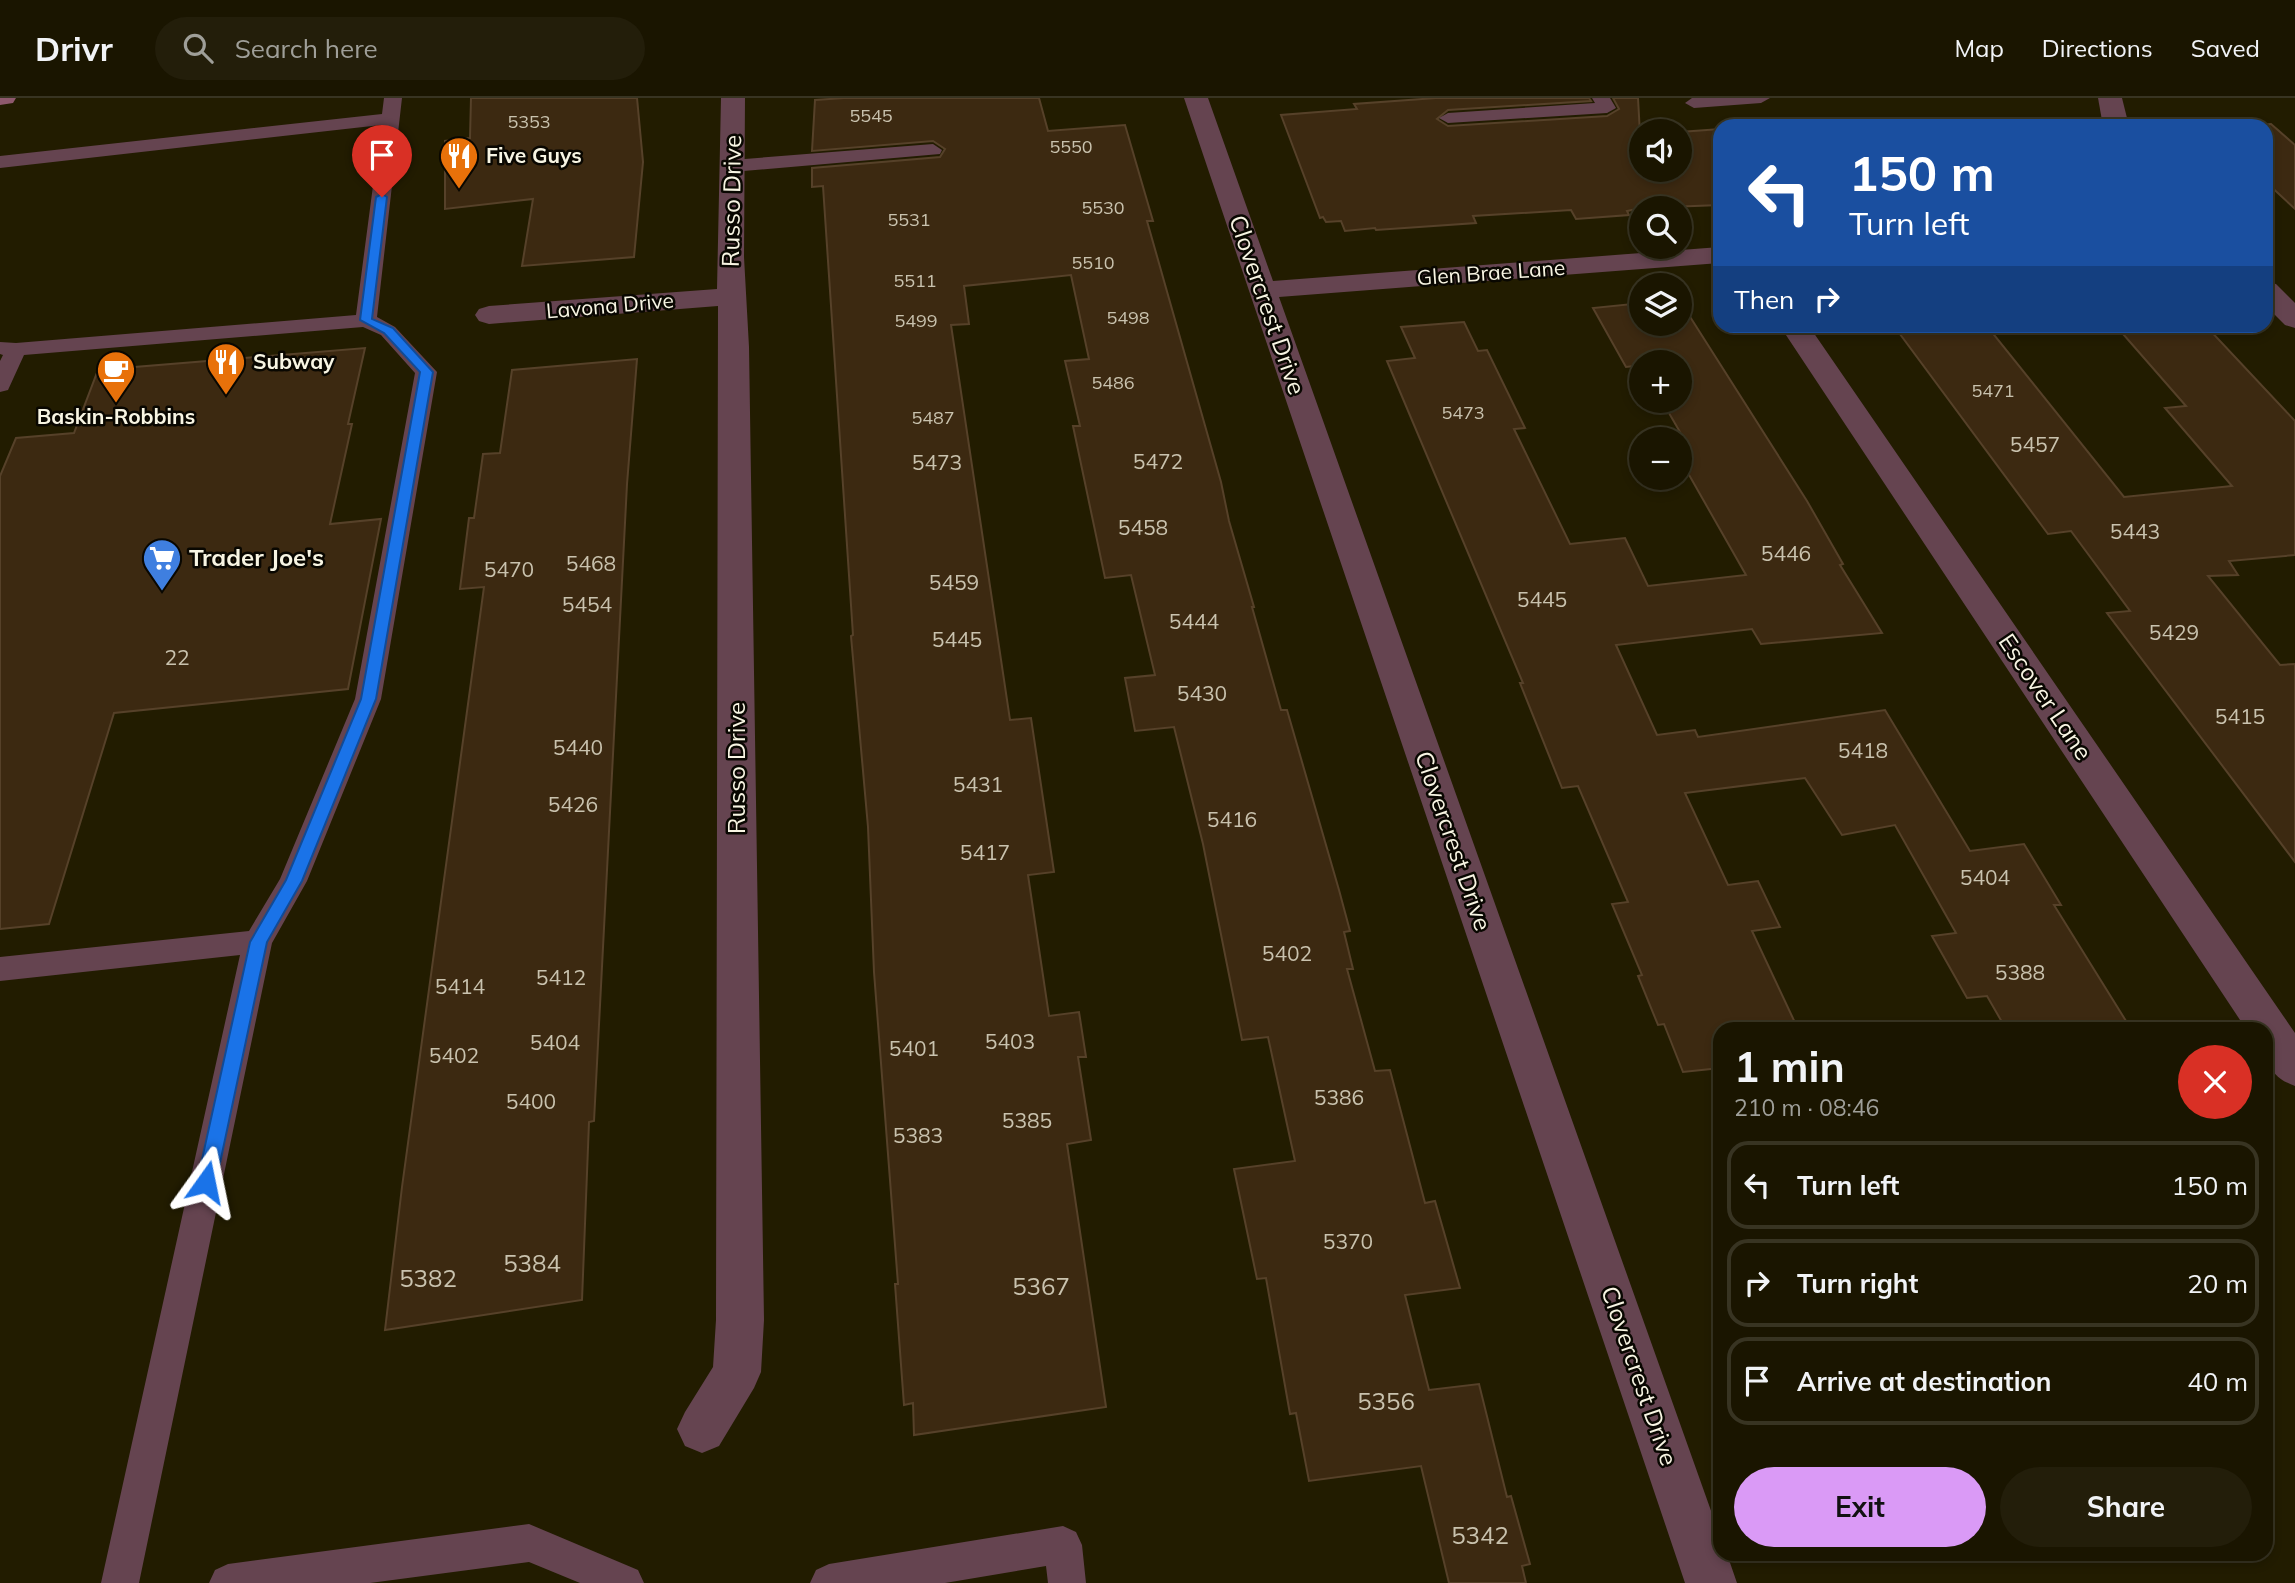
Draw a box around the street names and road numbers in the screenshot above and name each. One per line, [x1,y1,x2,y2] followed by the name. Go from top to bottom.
[715,135,747,267] street label: Russo Drive
[1223,211,1313,398] street label: Clovercrest Drive
[1416,254,1566,290] street label: Glen Brae Lane
[545,286,675,324] street label: Lavona Drive
[1993,627,2099,765] street label: Escover Lane
[721,702,751,834] street label: Russo Drive
[1409,747,1499,934] street label: Clovercrest Drive
[1595,1282,1685,1469] street label: Clovercrest Drive

